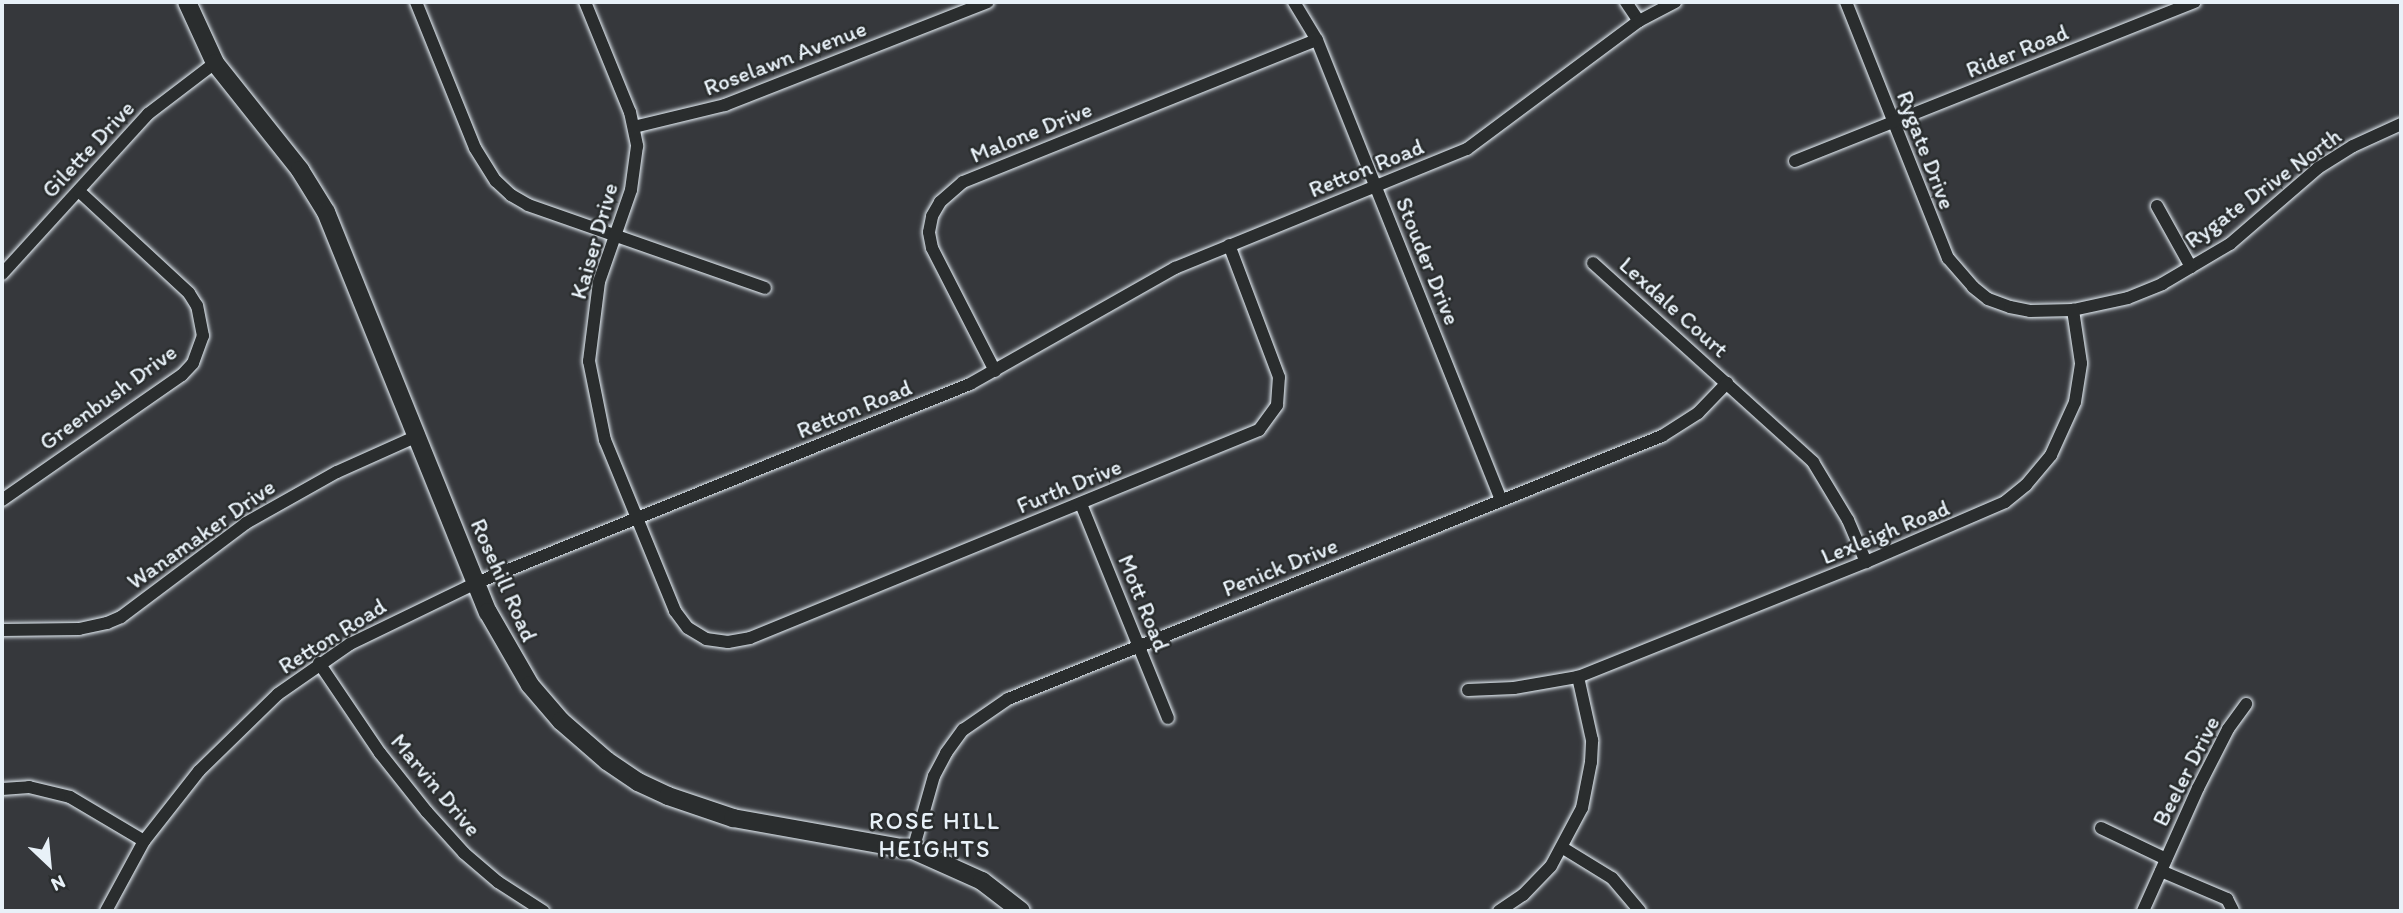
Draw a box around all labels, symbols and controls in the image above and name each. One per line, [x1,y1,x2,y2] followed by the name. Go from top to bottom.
[700,14,870,102] street label: Roselawn Avenue
[1962,18,2072,84] street label: Rider Road
[1891,87,1961,213] street label: Rygate Drive
[36,94,140,204] street label: Gilette Drive
[966,95,1096,169] street label: Malone Drive
[2179,122,2347,254] street label: Rygate Drive North
[1305,133,1427,203] street label: Retton Road
[564,180,624,302] street label: Kaiser Drive
[1390,193,1466,329] street label: Stouder Drive
[1614,251,1734,363] street label: Lexdale Court
[34,338,182,456] street label: Greenbush Drive
[793,374,915,444] street label: Retton Road
[1012,452,1126,520] street label: Furth Drive
[122,473,280,595] street label: Wanamaker Drive
[1817,494,1953,570] street label: Lexleigh Road
[465,514,543,646] street label: Rosehill Road
[1218,531,1342,603] street label: Penick Drive
[1112,551,1176,655] street label: Mott Road
[274,592,390,680] street label: Retton Road
[2146,711,2226,831] street label: Beeler Drive
[385,728,487,842] street label: Marvin Drive
[870,807,1000,863] district label: ROSE HILL HEIGHTS
[14,829,84,899] north arrow
[48,870,69,896] text: N

